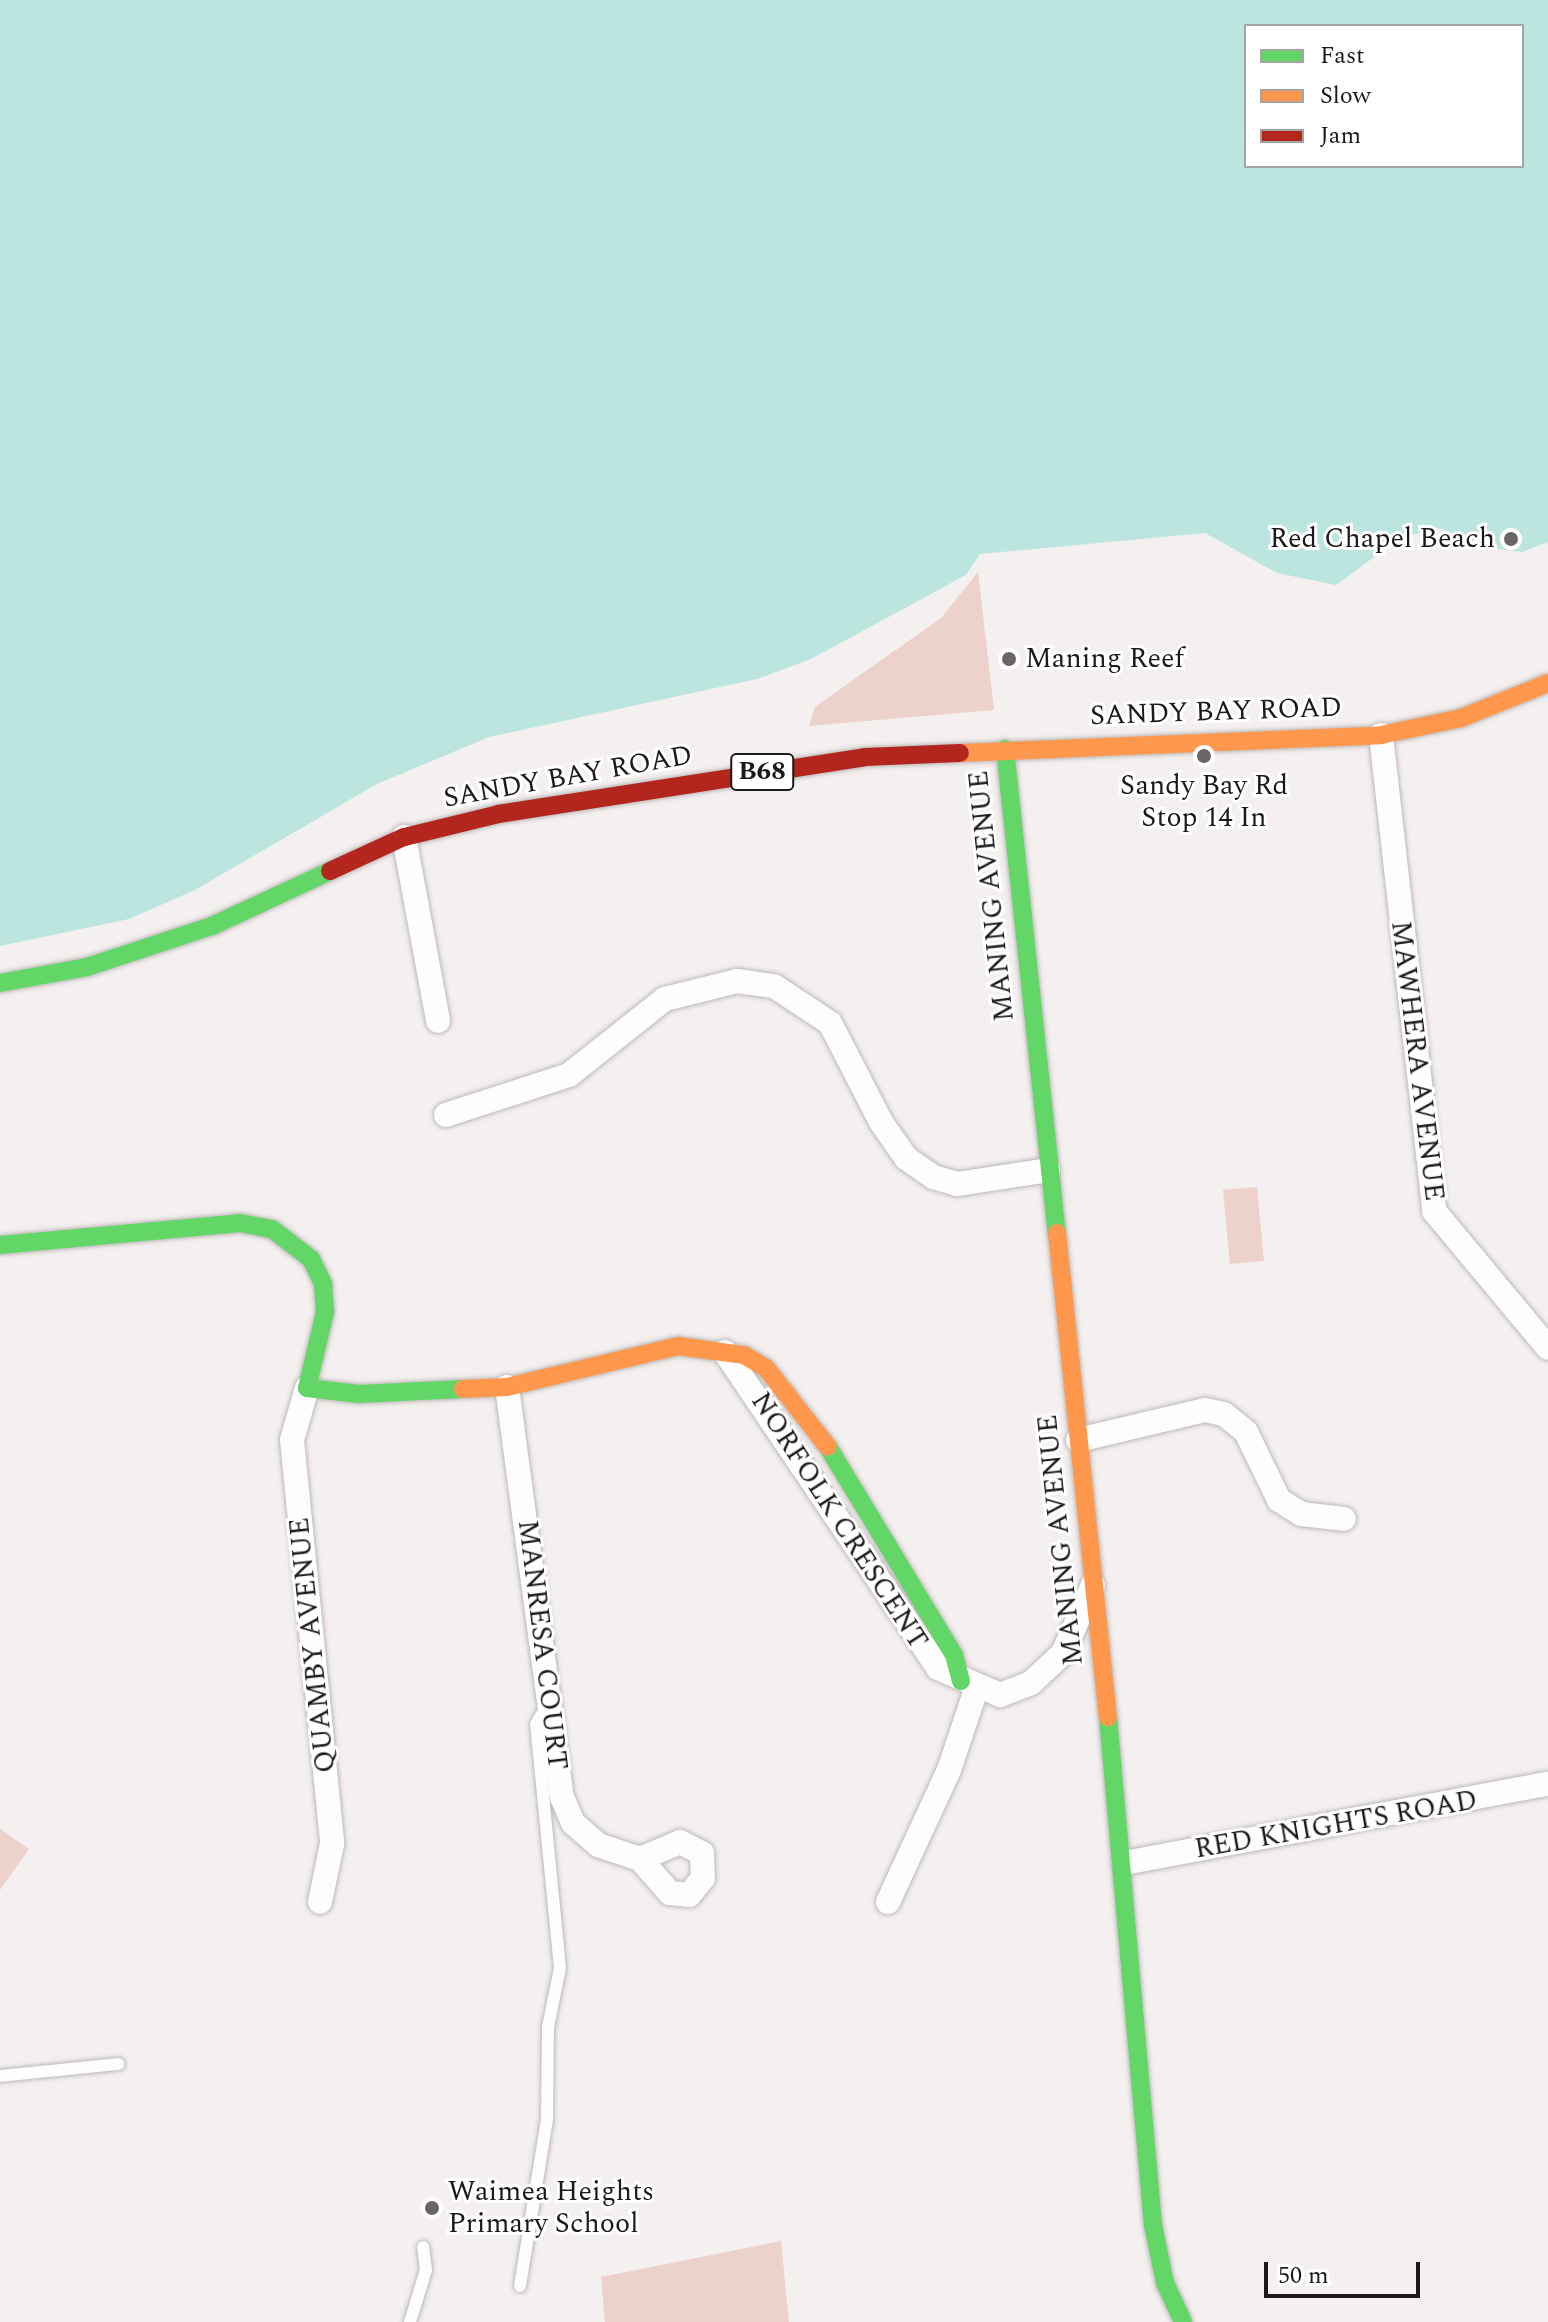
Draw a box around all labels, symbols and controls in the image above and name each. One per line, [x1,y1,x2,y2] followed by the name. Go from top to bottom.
[1244,24,1524,168] legend
[1320,38,1365,74] text: Fast
[1320,78,1371,114] text: Slow
[1320,118,1361,154] text: Jam
[1270,522,1495,556] place label: Red Chapel Beach
[1502,530,1520,548] marker: Red Chapel Beach
[1025,642,1184,676] place label: Maning Reef
[1000,650,1018,668] marker: Maning Reef
[1089,691,1343,733] street label: SANDY BAY ROAD
[441,739,695,815] street label: SANDY BAY ROAD
[1195,747,1213,765] marker: Sandy Bay Rd Stop 14 In
[730,750,794,794] road number: B68
[962,769,1022,1023] street label: MANING AVENUE
[1120,769,1288,835] place label: Sandy Bay Rd Stop 14 In
[1383,919,1451,1203] street label: MAWHERA AVENUE
[743,1386,935,1656] street label: NORFOLK CRESCENT
[1031,1413,1091,1667] street label: MANING AVENUE
[283,1516,343,1774] street label: QUAMBY AVENUE
[510,1518,574,1772] street label: MANRESA COURT
[1192,1784,1480,1866] street label: RED KNIGHTS ROAD
[448,2175,654,2241] place label: Waimea Heights Primary School
[423,2199,441,2217] marker: Waimea Heights Primary School
[1268,2246,1424,2296] scale bar
[1278,2258,1329,2294] text: 50 m

